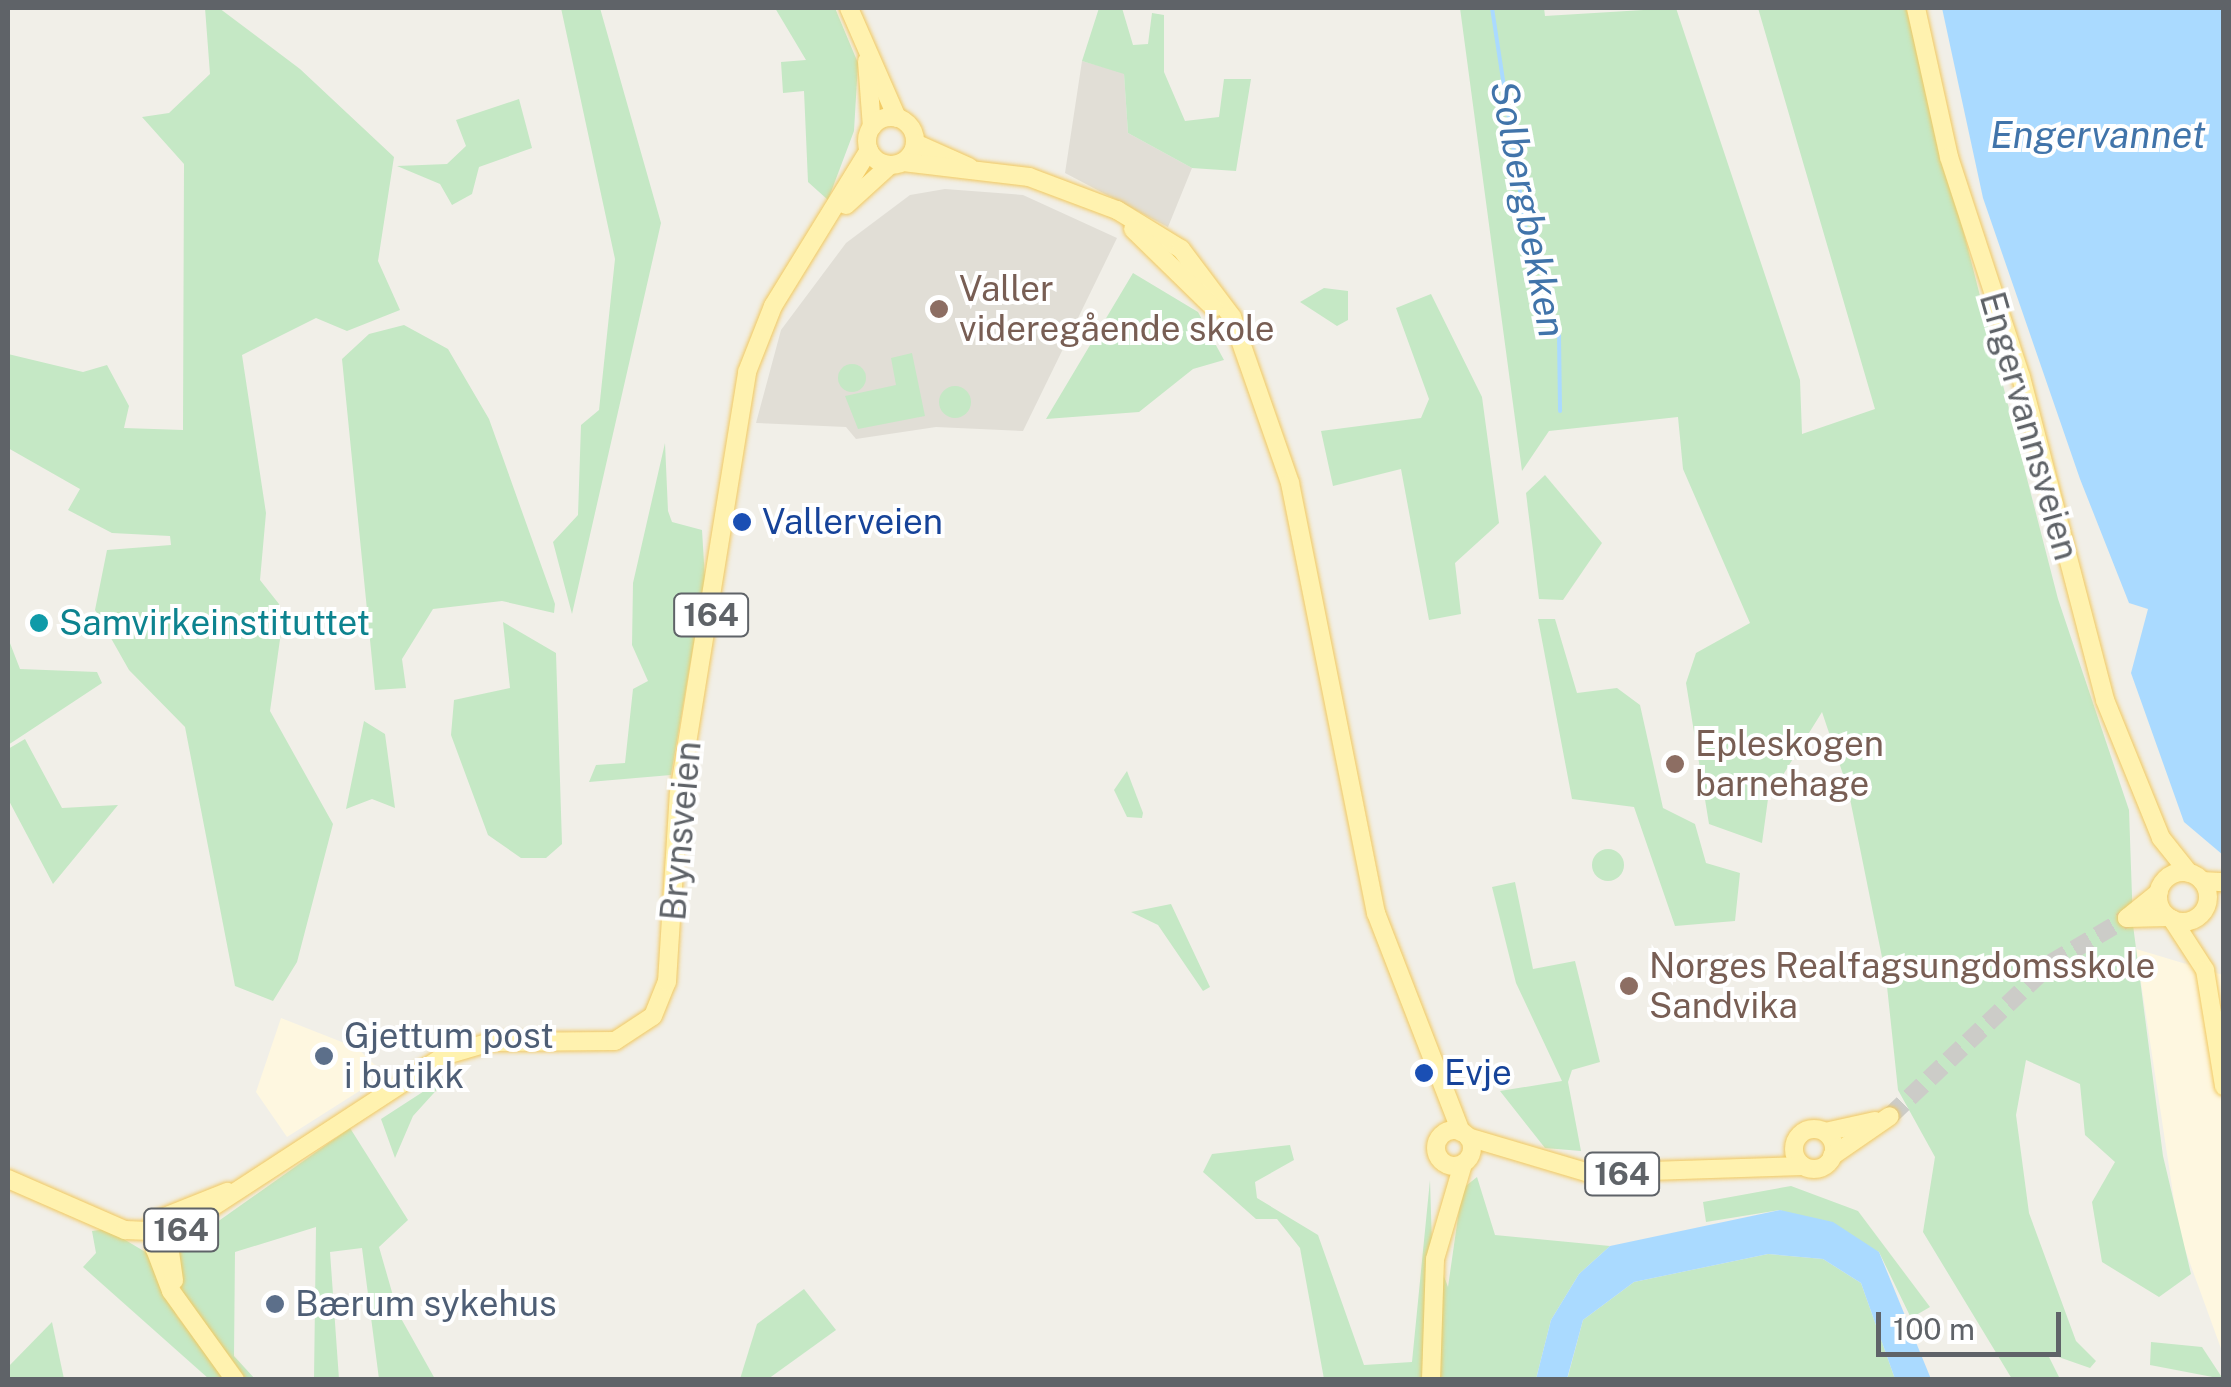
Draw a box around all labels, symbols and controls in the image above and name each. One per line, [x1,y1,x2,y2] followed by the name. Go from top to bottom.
[1481,77,1575,341] water label: Solbergbekken
[1990,112,2206,158] water label: Engervannet
[959,268,1275,350] place label: Valler videregående skole
[1971,287,2087,565] street label: Engervannsveien
[928,298,950,320] marker: Valler videregående skole
[762,501,943,543] place label: Vallerveien
[731,511,753,533] marker: Vallerveien
[671,588,751,642] road number: 164
[59,602,370,644] place label: Samvirkeinstituttet
[28,612,50,634] marker: Samvirkeinstituttet
[1695,723,1884,805] place label: Epleskogen barnehage
[652,740,710,922] street label: Brynsveien
[1664,753,1686,775] marker: Epleskogen barnehage
[1649,945,2155,1027] place label: Norges Realfagsungdomsskole Sandvika
[1618,975,1640,997] marker: Norges Realfagsungdomsskole Sandvika
[344,1015,554,1097] place label: Gjettum post i butikk
[313,1045,335,1067] marker: Gjettum post i butikk
[1444,1052,1512,1094] place label: Evje
[1413,1062,1435,1084] marker: Evje
[1582,1147,1662,1201] road number: 164
[141,1203,221,1257] road number: 164
[295,1283,557,1325] place label: Bærum sykehus
[1881,1292,2066,1354] scale bar
[264,1293,286,1315] marker: Bærum sykehus
[1893,1311,1975,1347] text: 100 m

